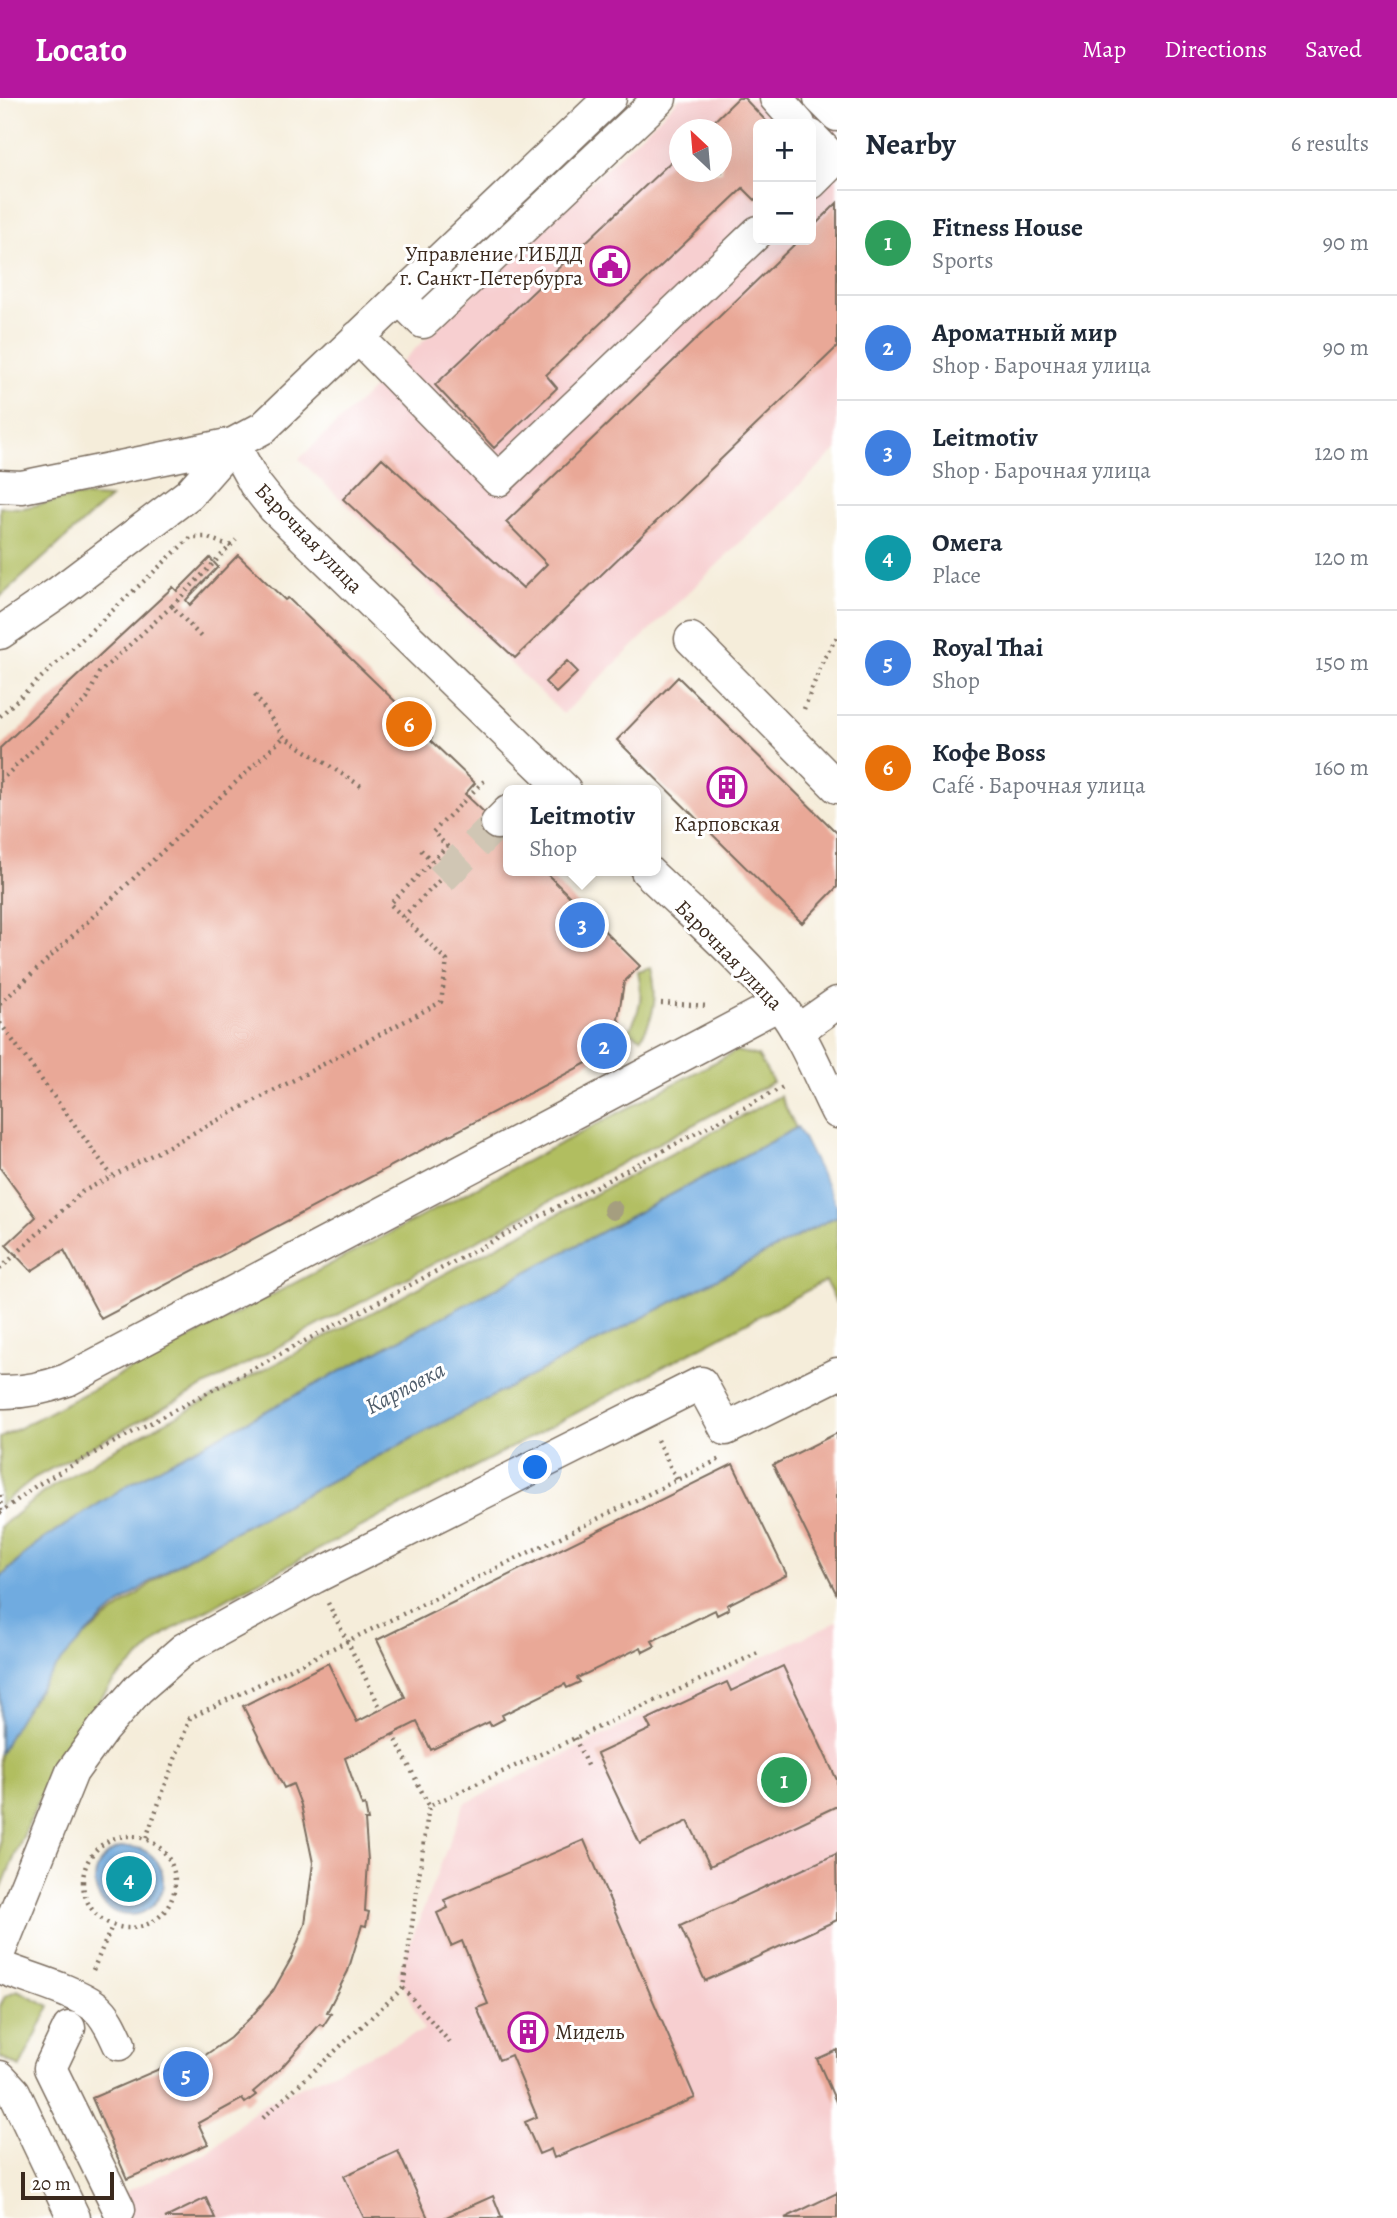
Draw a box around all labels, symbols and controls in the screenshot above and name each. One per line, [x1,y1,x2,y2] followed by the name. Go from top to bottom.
[35,27,127,72] text: Locato
[1082,33,1126,65] text: Map
[1164,33,1267,65] text: Directions
[1305,33,1362,65] text: Saved
[669,119,732,182] north arrow
[753,119,816,245] map controls
[753,119,816,182] button: +
[865,124,956,164] text: Nearby
[1291,128,1369,159] text: 6 results
[753,182,816,245] button: −
[932,210,1083,245] text: Fitness House
[884,227,892,258] text: 1
[1323,227,1369,258] text: 90 m
[399,240,583,292] place label: Управление ГИБДД г. Санкт-Петербурга
[589,245,631,287] public building icon: Управление ГИБДД г. Санкт-Петербурга
[932,245,993,276] text: Sports
[932,315,1117,350] text: Ароматный мир
[882,332,894,363] text: 2
[1323,332,1369,363] text: 90 m
[932,350,1151,381] text: Shop · Барочная улица
[932,420,1038,455] text: Leitmotiv
[883,437,893,468] text: 3
[1314,437,1369,468] text: 120 m
[932,455,1151,486] text: Shop · Барочная улица
[249,477,369,600] street label: Барочная улица
[932,525,1003,560] text: Омега
[883,542,893,573] text: 4
[1314,542,1369,573] text: 120 m
[932,560,981,591] text: Place
[932,630,1043,665] text: Royal Thai
[883,647,893,678] text: 5
[1315,647,1369,678] text: 150 m
[932,665,980,696] text: Shop
[386,698,432,750] pin: 6
[932,735,1046,770] text: Кофе Boss
[883,752,893,783] text: 6
[1315,752,1369,783] text: 160 m
[706,766,748,808] building icon: Карповская
[932,770,1146,801] text: Café · Барочная улица
[503,785,661,876] popup
[529,798,635,833] text: Leitmotiv
[674,810,780,838] place label: Карповская
[529,833,577,864] text: Shop
[669,894,789,1017] street label: Барочная улица
[559,899,605,951] pin: 3
[581,1020,627,1072] pin: 2
[360,1354,451,1422] water label: Карповка
[518,1450,552,1484] your location
[761,1754,807,1806] pin: 1
[106,1853,152,1905] pin: 4
[507,2011,549,2053] building icon: Мидель
[555,2018,624,2046] place label: Мидель
[163,2048,209,2100] pin: 5
[21,2169,114,2201] scale bar
[32,2171,71,2197] text: 20 m

